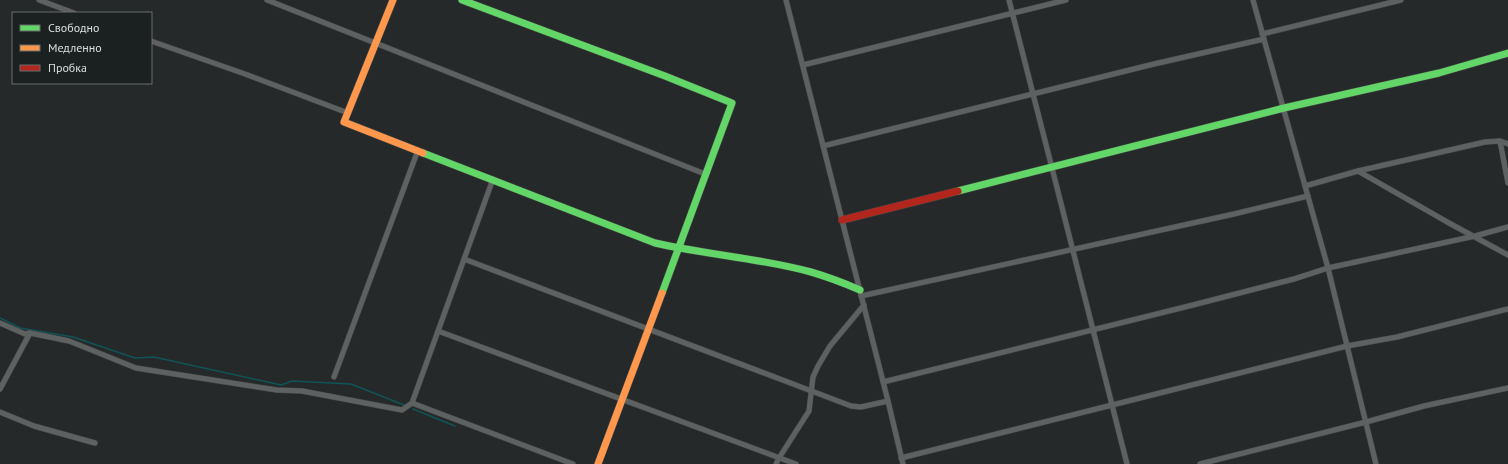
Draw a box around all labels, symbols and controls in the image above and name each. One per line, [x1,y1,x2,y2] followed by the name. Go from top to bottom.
[12,12,152,84] legend
[48,20,99,35] text: Свободно
[48,40,102,55] text: Медленно
[48,60,87,75] text: Пробка

